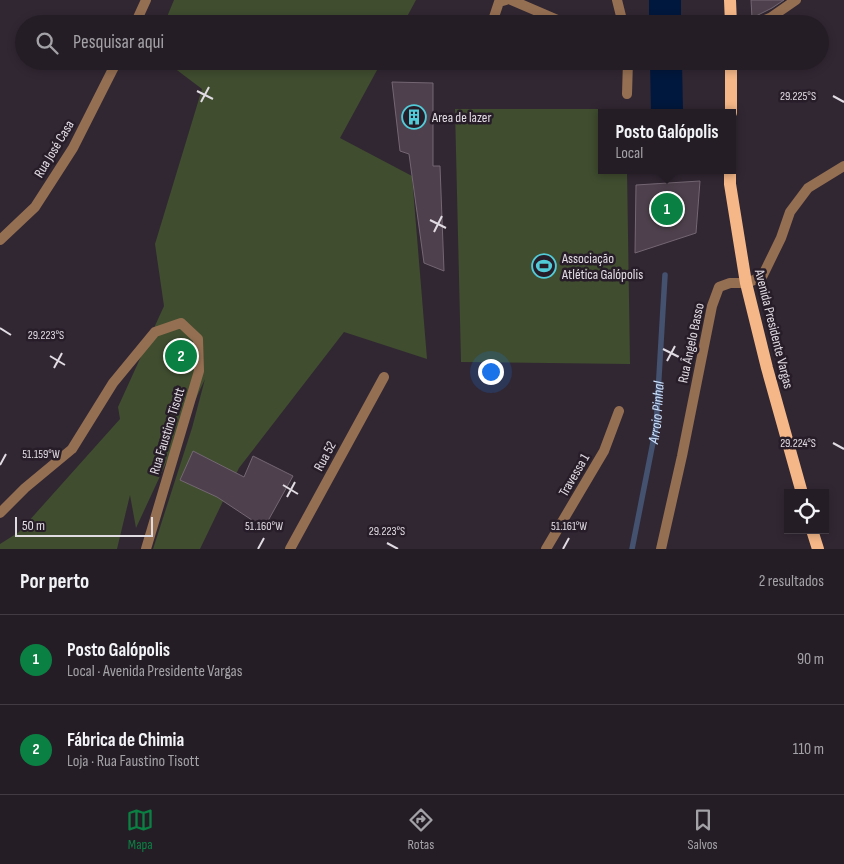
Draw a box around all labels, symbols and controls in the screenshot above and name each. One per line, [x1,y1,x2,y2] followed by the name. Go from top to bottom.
[15,15,829,70] search box
[33,29,61,57] icon: search
[73,31,164,54] text: Pesquisar aqui
[780,89,816,104] text: 29.225°S
[401,104,427,130] building icon: Area de lazer
[431,109,491,126] place label: Area de lazer
[598,109,736,174] popup
[30,117,78,181] street label: Rua José Casa
[615,121,719,144] text: Posto Galópolis
[615,144,643,163] text: Local
[651,190,683,228] pin: 1
[561,250,643,283] place label: Associação Atlética Galópolis
[531,253,557,279] sports icon: Associação Atlética Galópolis
[751,267,797,390] street label: Avenida Presidente Vargas
[674,301,708,385] street label: Rua Ângelo Basso
[28,328,64,343] text: 29.223°S
[165,337,197,375] pin: 2
[478,359,504,385] your location
[643,379,668,446] water label: Arroio Pinhal
[146,386,188,476] street label: Rua Faustino Tisott
[780,436,816,451] text: 29.224°S
[310,438,340,474] street label: Rua 52
[22,447,60,462] text: 51.159°W
[555,450,593,500] street label: Travessa 1
[784,489,829,534] map controls
[784,489,829,534] button: locate
[15,514,152,537] scale bar
[22,517,45,534] text: 50 m
[245,519,283,534] text: 51.160°W
[551,519,587,534] text: 51.161°W
[369,524,405,539] text: 29.223°S
[20,569,89,594] text: Por perto
[759,572,824,591] text: 2 resultados
[67,639,170,662] text: Posto Galópolis
[33,650,39,669] text: 1
[797,650,824,669] text: 90 m
[67,662,242,681] text: Local · Avenida Presidente Vargas
[67,729,184,752] text: Fábrica de Chimia
[32,740,40,759] text: 2
[793,740,824,759] text: 110 m
[67,752,199,771] text: Loja · Rua Faustino Tisott
[126,806,154,853] tab: Mapa
[407,806,435,853] tab: Rotas
[688,806,718,853] tab: Salvos

